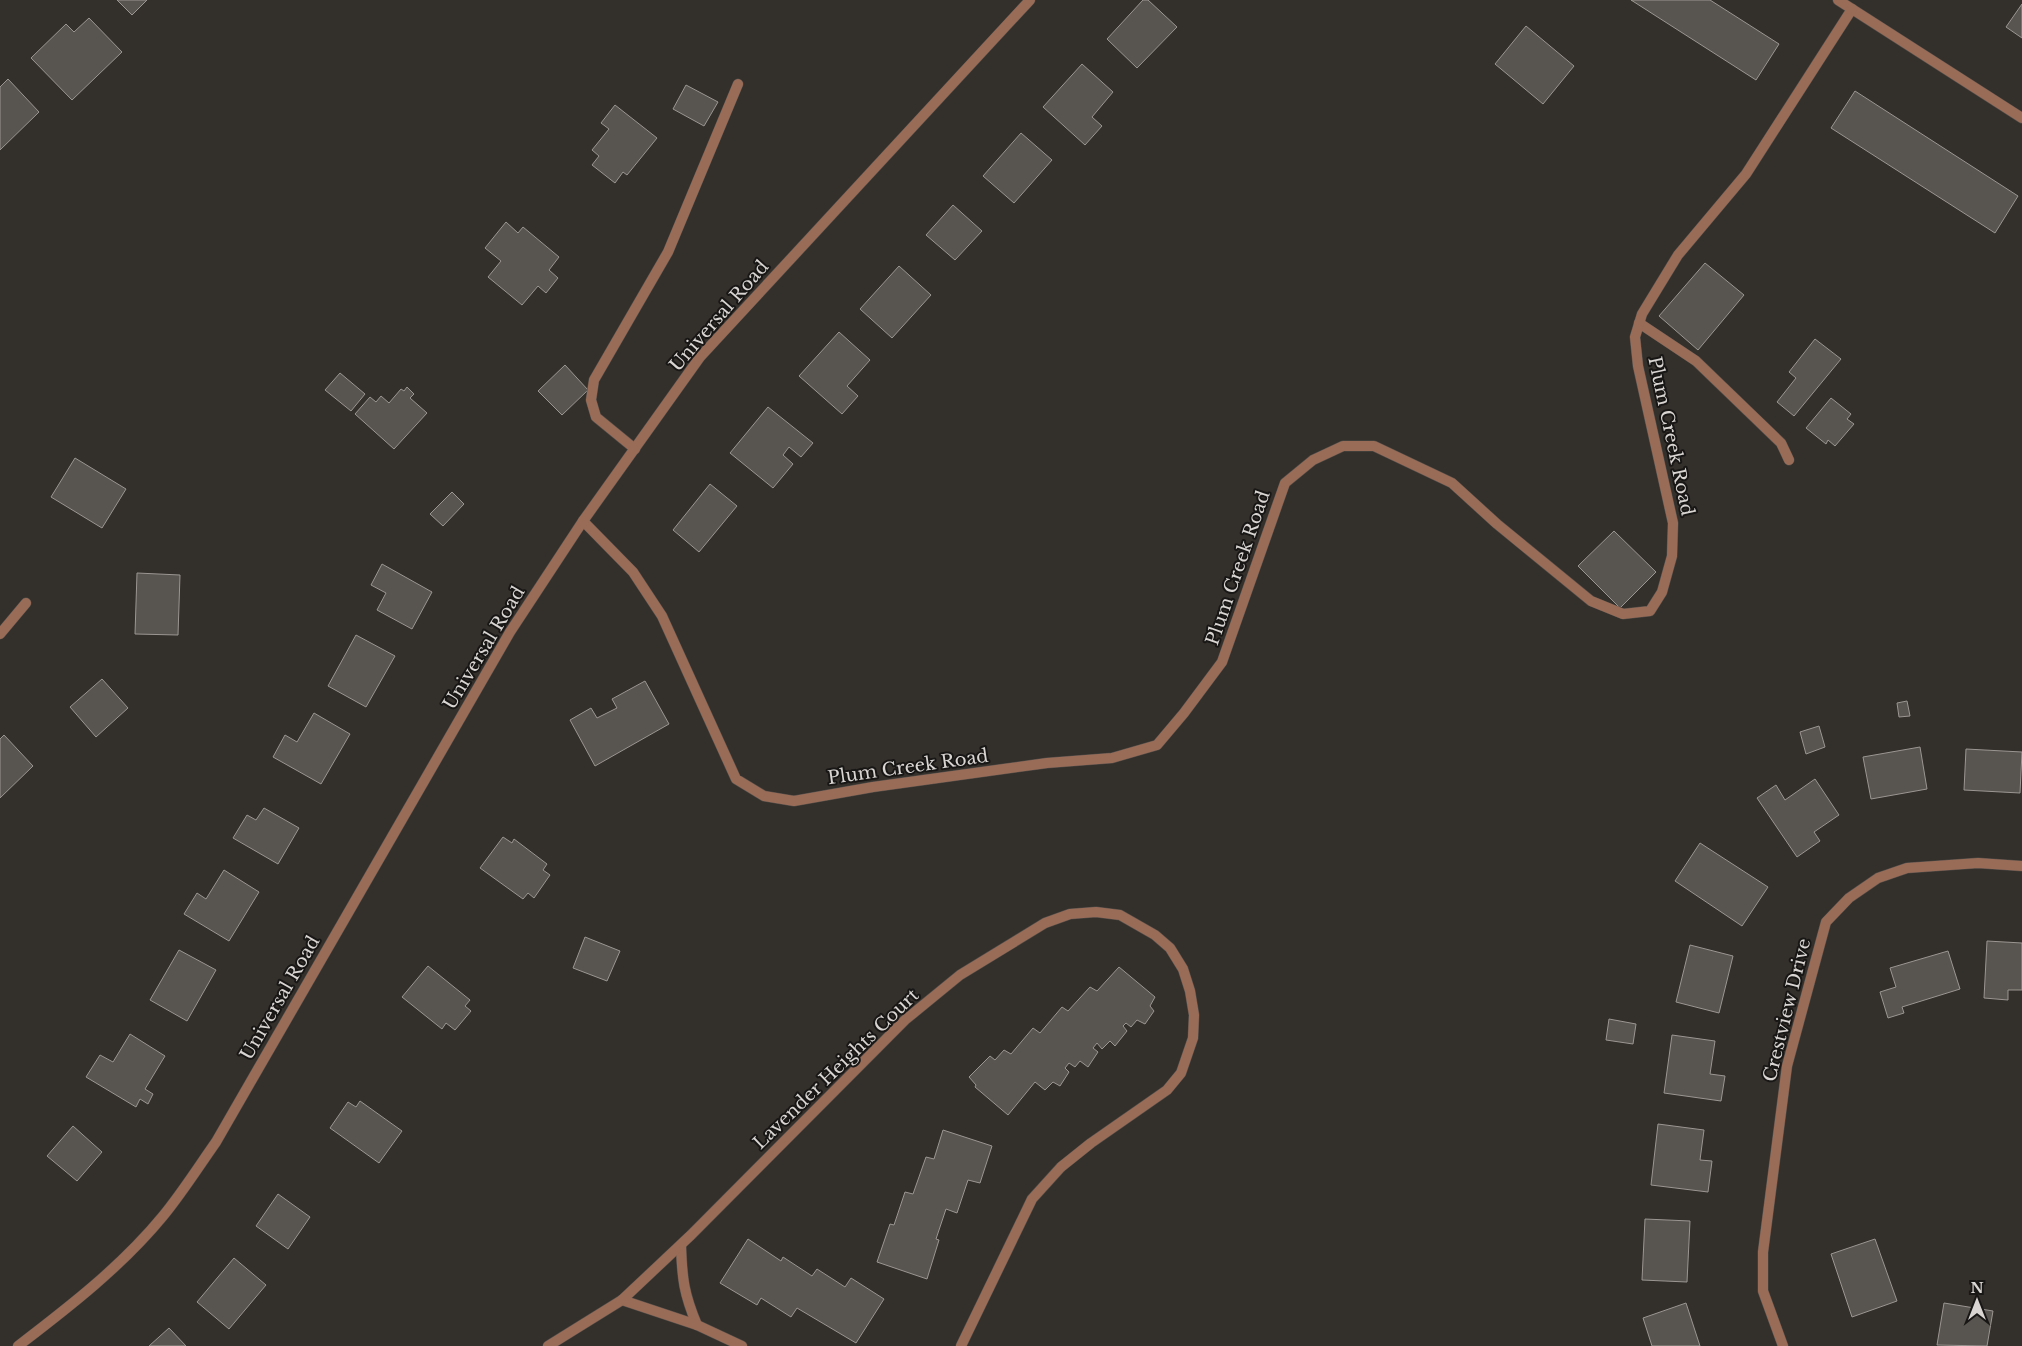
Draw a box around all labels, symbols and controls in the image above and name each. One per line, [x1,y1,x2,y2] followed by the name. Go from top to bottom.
[665,256,773,376] street label: Universal Road
[1643,354,1699,518] street label: Plum Creek Road
[1201,488,1275,648] street label: Plum Creek Road
[439,582,529,714] street label: Universal Road
[826,745,990,789] street label: Plum Creek Road
[235,932,325,1064] street label: Universal Road
[1759,936,1815,1084] street label: Crestview Drive
[749,984,923,1154] street label: Lavender Heights Court
[1952,1276,2002,1326] north arrow
[1970,1279,1984,1297] text: N

